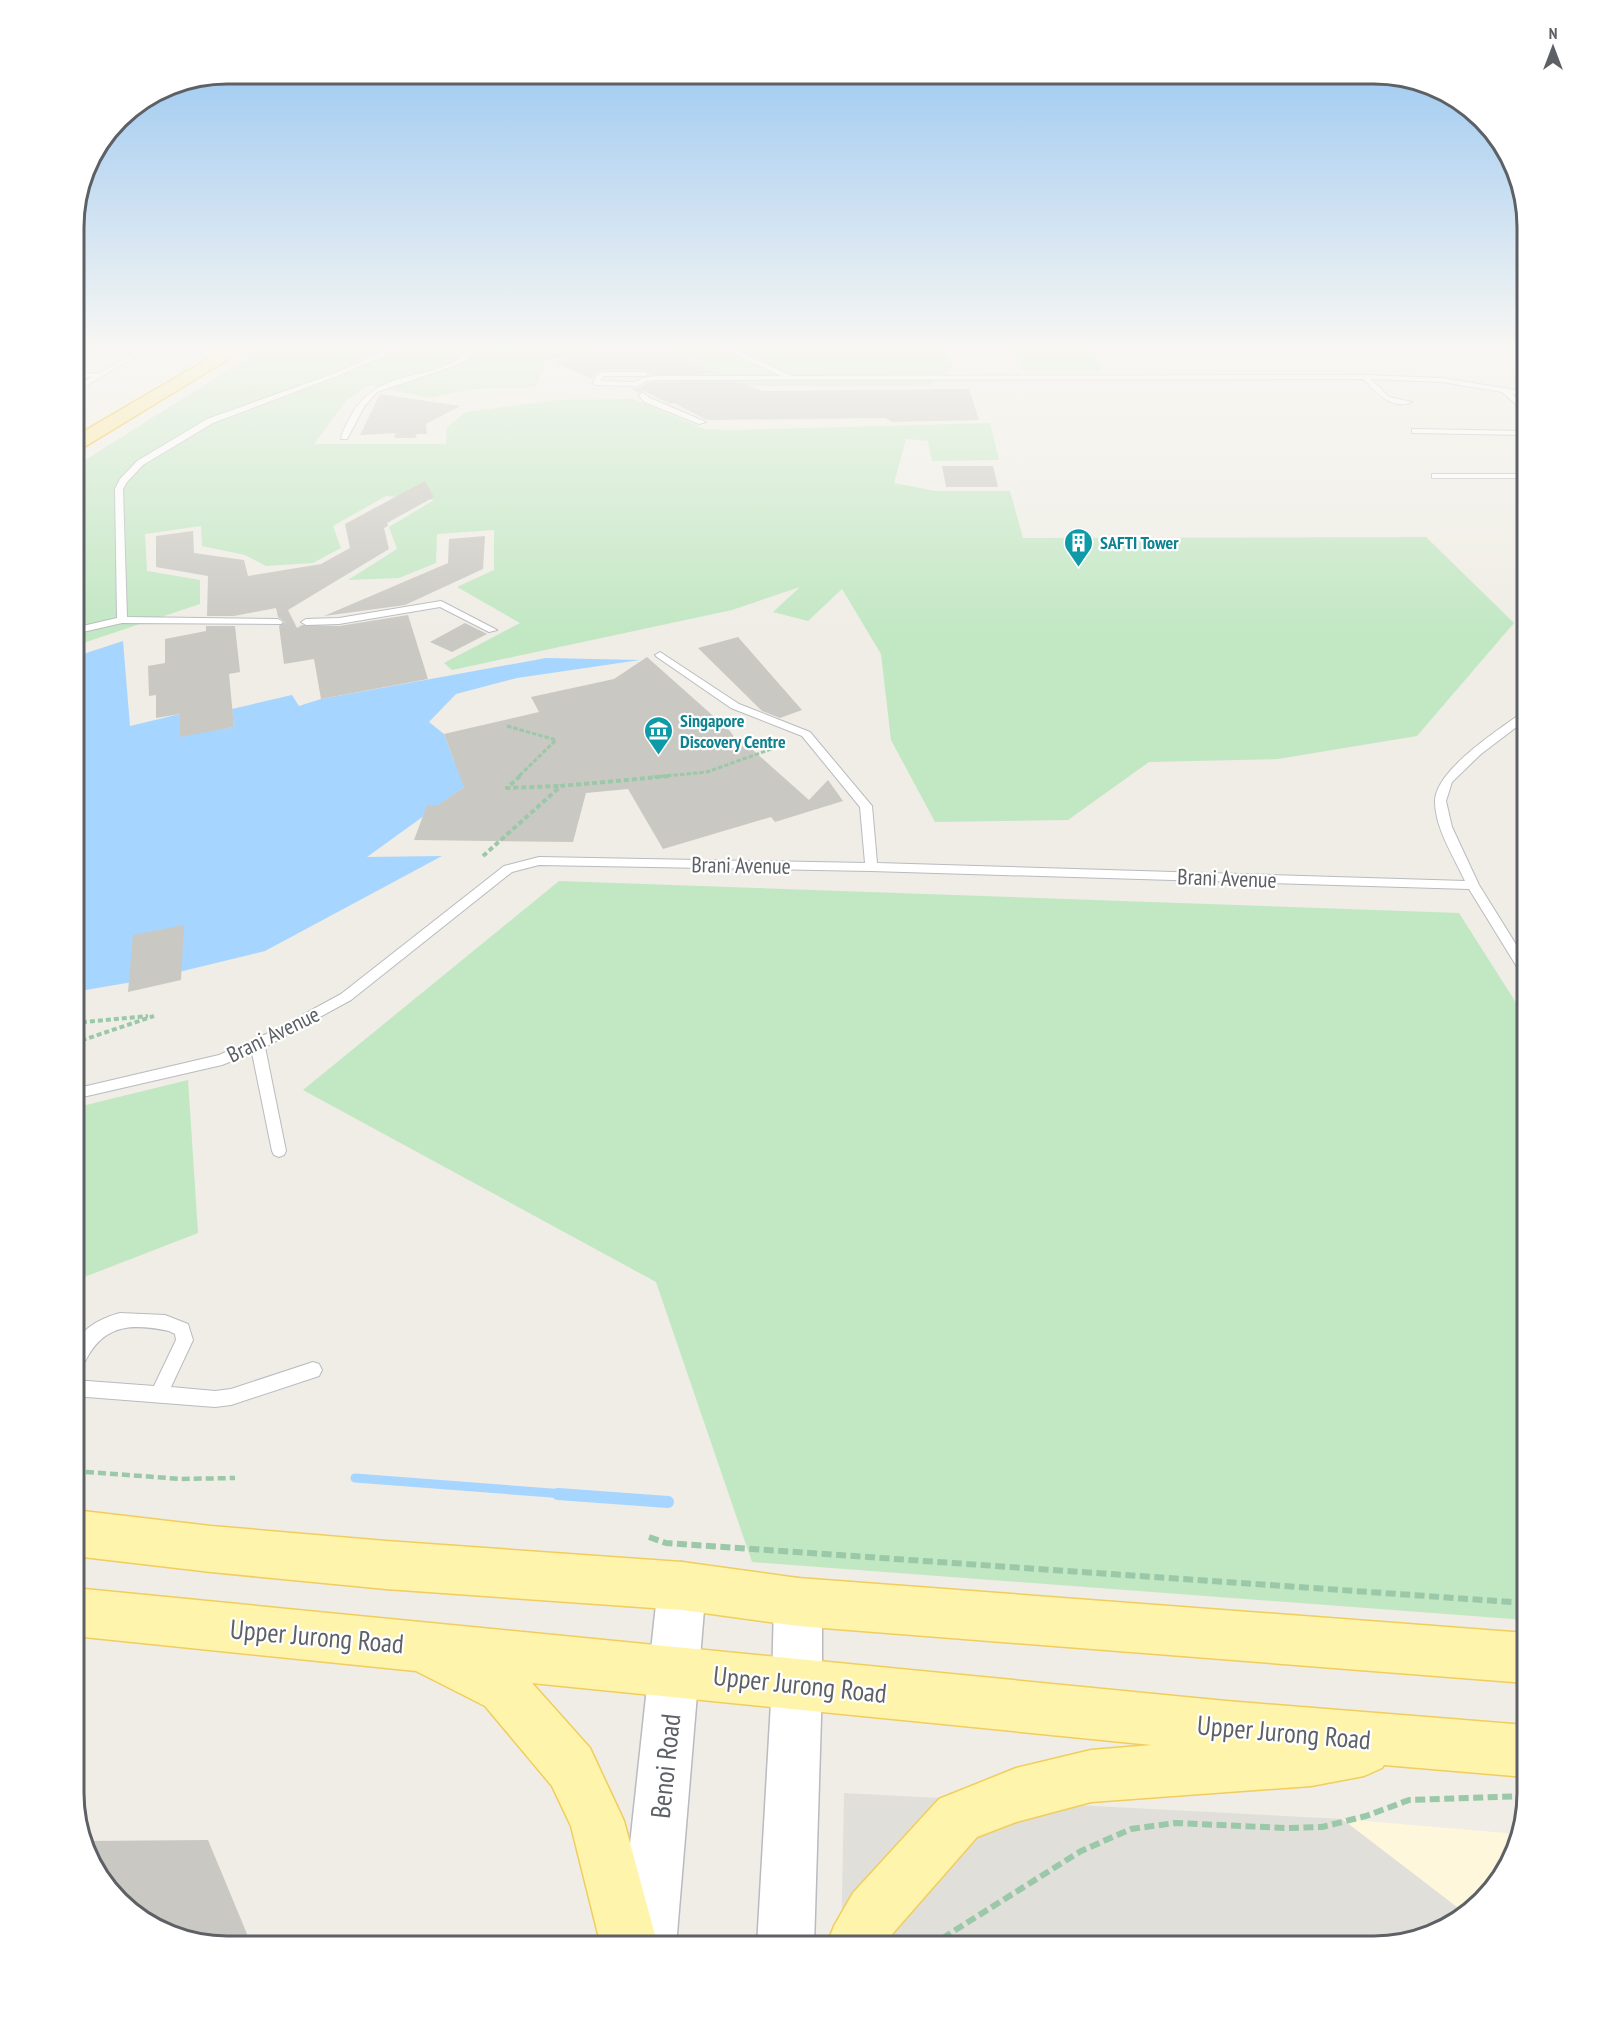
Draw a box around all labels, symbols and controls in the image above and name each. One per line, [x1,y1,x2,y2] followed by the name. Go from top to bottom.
[1523,18,1583,78] north arrow
[1549,23,1557,43] text: N
[1063,526,1095,568] building icon: SAFTI Tower
[1100,531,1179,554] place label: SAFTI Tower
[680,709,786,753] place label: Singapore Discovery Centre
[643,714,675,756] museum icon: Singapore Discovery Centre
[691,850,791,880] street label: Brani Avenue
[1177,862,1277,894] street label: Brani Avenue
[222,1000,324,1068] street label: Brani Avenue
[229,1611,405,1661] street label: Upper Jurong Road
[711,1658,889,1710] street label: Upper Jurong Road
[1196,1707,1372,1757] street label: Upper Jurong Road
[643,1712,687,1820] street label: Benoi Road

